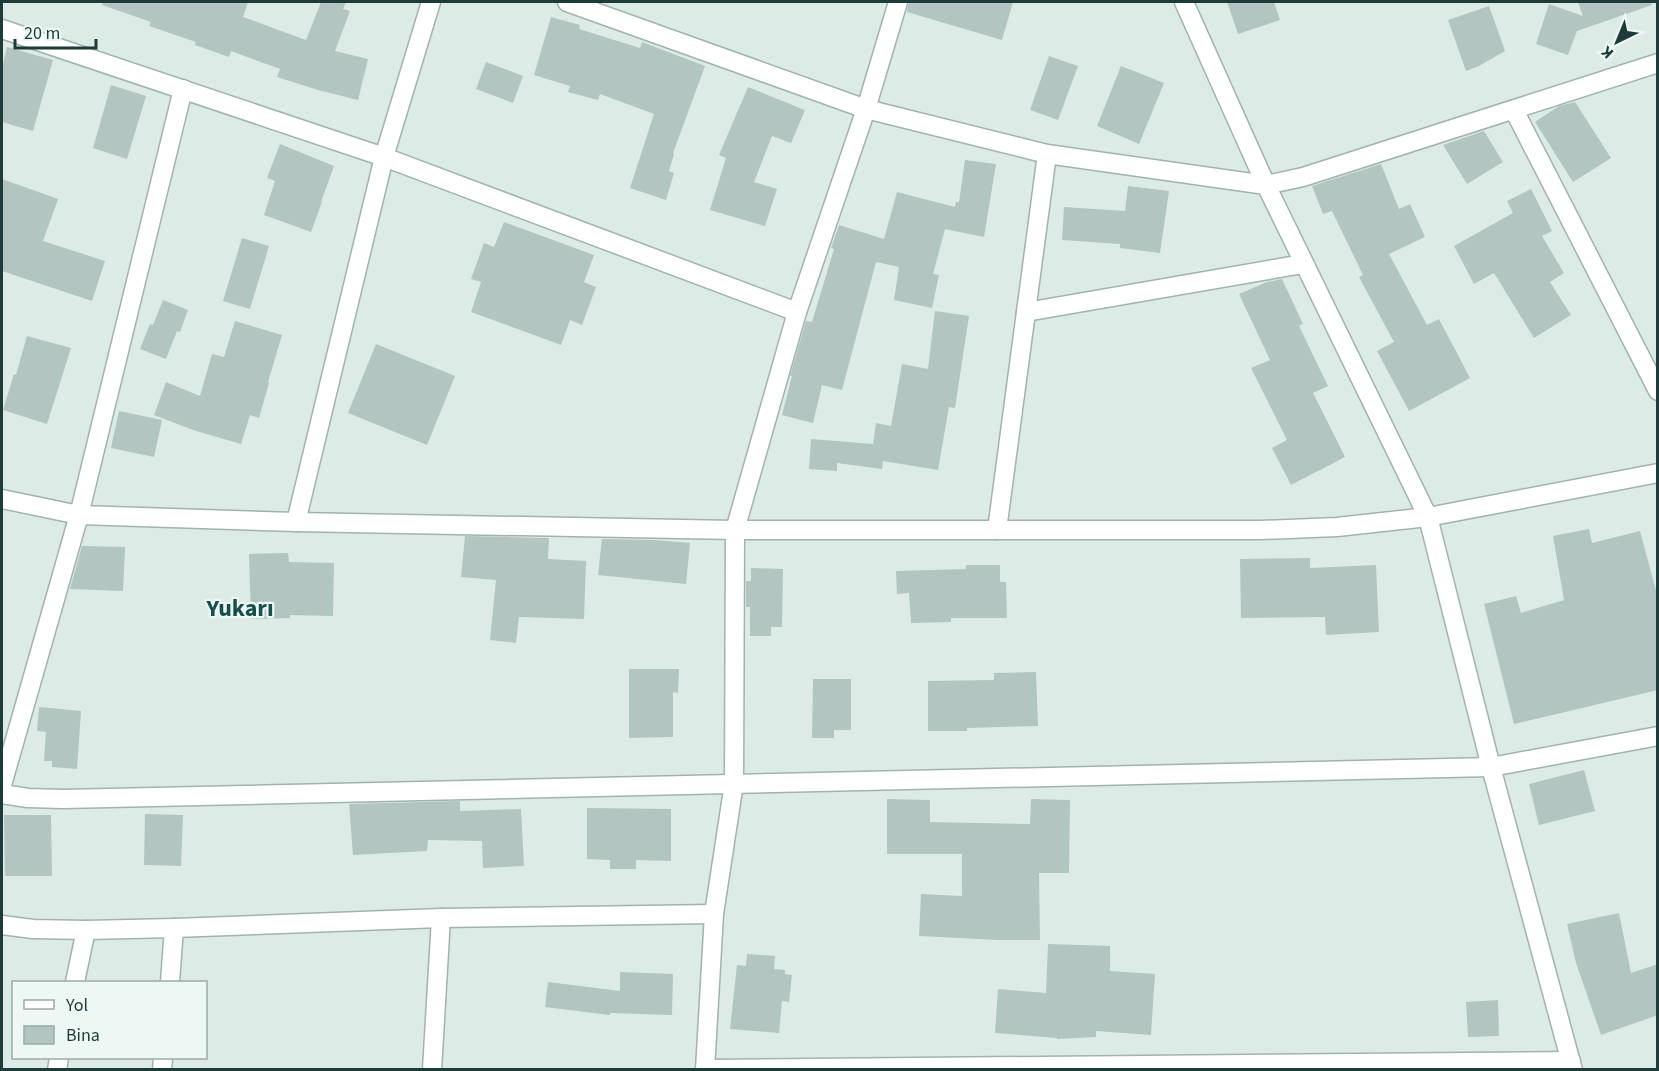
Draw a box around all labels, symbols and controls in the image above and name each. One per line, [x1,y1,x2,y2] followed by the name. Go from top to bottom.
[15,12,96,50] scale bar
[1587,12,1647,72] north arrow
[24,21,60,46] text: 20 m
[1596,41,1619,64] text: K
[205,591,274,626] district label: Yukarı
[12,981,207,1059] legend
[65,993,88,1018] text: Yol
[66,1023,100,1048] text: Bina

